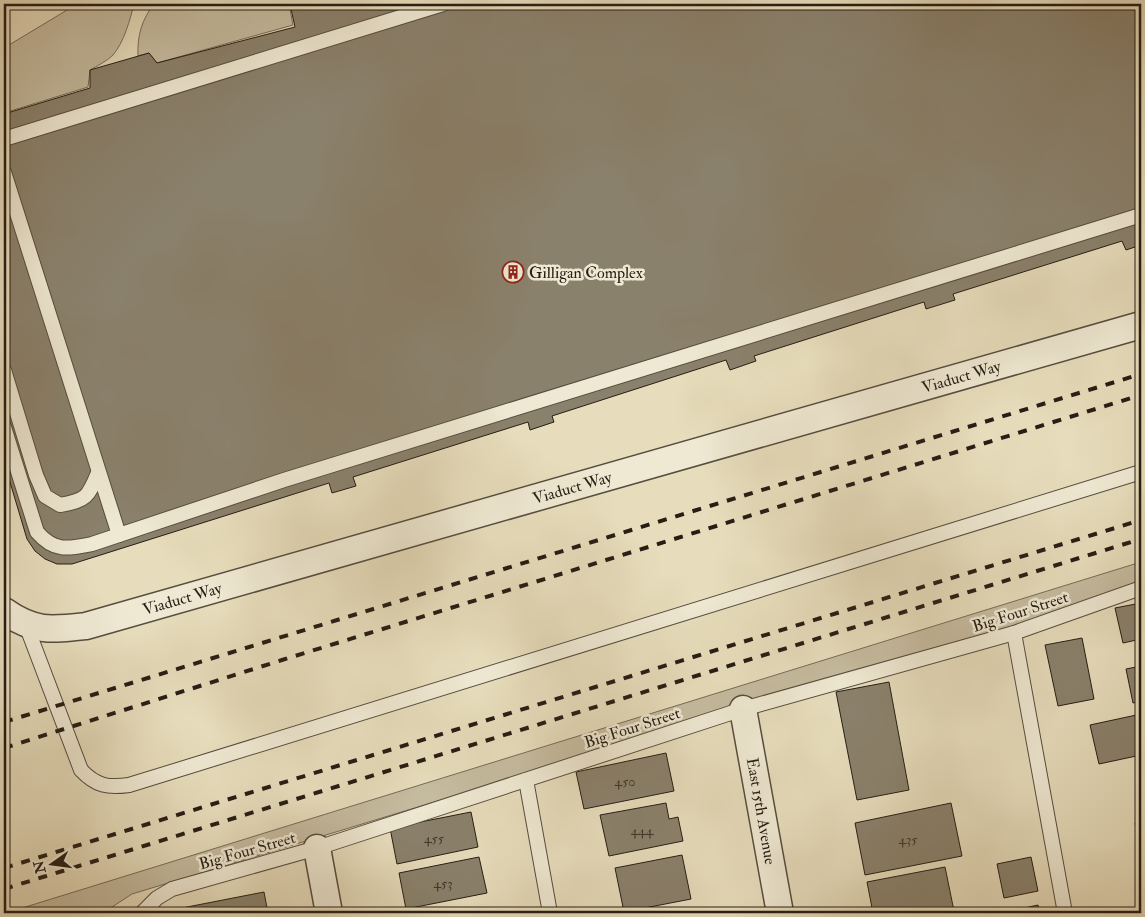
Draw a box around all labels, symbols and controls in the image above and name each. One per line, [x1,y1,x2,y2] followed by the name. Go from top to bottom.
[501,260,525,284] building icon: Gilligan Complex
[529,263,643,284] place label: Gilligan Complex
[919,356,1004,398] street label: Viaduct Way
[530,467,615,509] street label: Viaduct Way
[140,578,225,620] street label: Viaduct Way
[970,587,1071,637] street label: Big Four Street
[582,703,683,753] street label: Big Four Street
[742,756,780,866] street label: East 15th Avenue
[615,773,635,790] house number: 450
[631,822,655,839] house number: 444
[197,828,298,874] street label: Big Four Street
[424,830,445,847] house number: 455
[898,831,918,848] house number: 435
[28,840,78,890] north arrow
[30,858,50,876] text: N
[433,875,453,892] house number: 453

